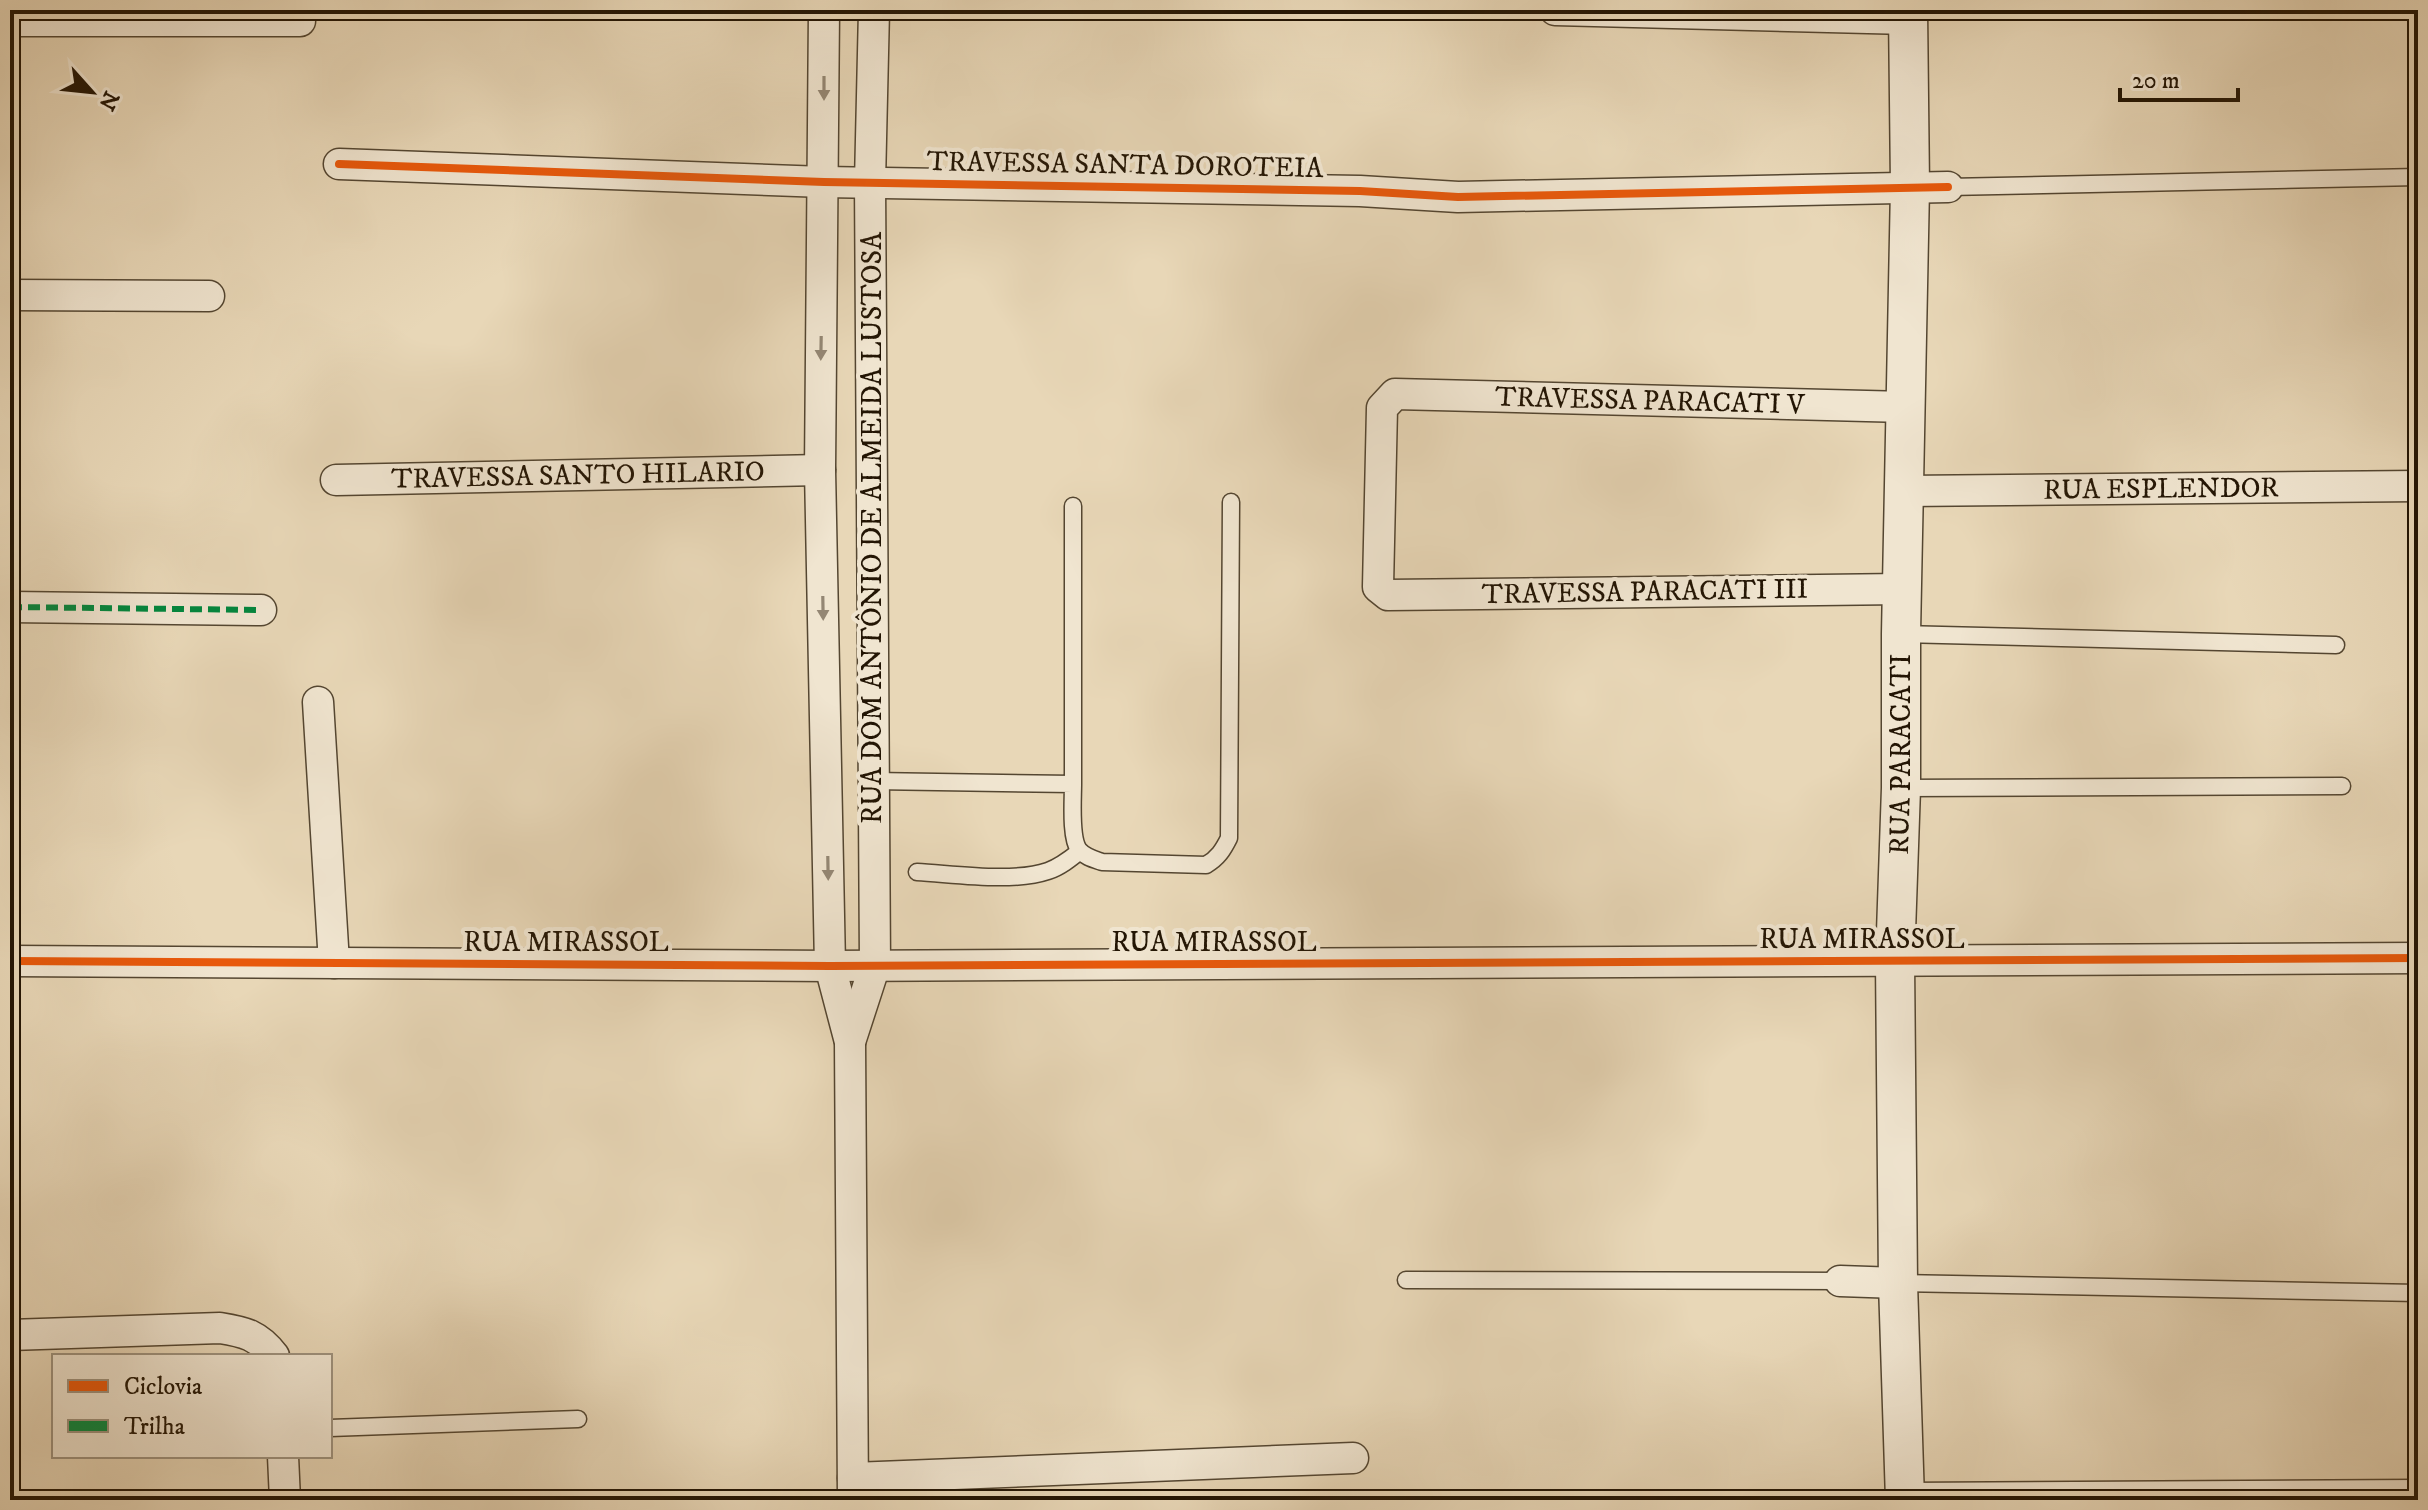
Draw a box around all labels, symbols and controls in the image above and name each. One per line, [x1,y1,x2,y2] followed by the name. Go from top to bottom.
[52,52,132,132] north arrow
[2120,52,2238,102] scale bar
[2132,66,2180,96] text: 20 m
[818,76,830,101] one-way arrow
[92,86,125,115] text: N
[926,144,1325,186] street label: TRAVESSA SANTA DOROTEIA
[855,231,890,824] street label: RUA DOM ANTÔNIO DE ALMEIDA LUSTOSA
[815,336,828,361] one-way arrow
[1495,379,1806,422] street label: TRAVESSA PARACATI V
[391,454,765,496] street label: TRAVESSA SANTO HILARIO
[2043,470,2279,507] street label: RUA ESPLENDOR
[1482,572,1808,612] street label: TRAVESSA PARACATI III
[816,596,829,621] one-way arrow
[1881,654,1919,855] street label: RUA PARACATI
[822,856,834,881] one-way arrow
[1759,922,1965,957] street label: RUA MIRASSOL
[463,925,669,960] street label: RUA MIRASSOL
[1111,925,1317,960] street label: RUA MIRASSOL
[52,1354,332,1458] legend
[124,1372,203,1402] text: Ciclovia
[124,1412,186,1442] text: Trilha

